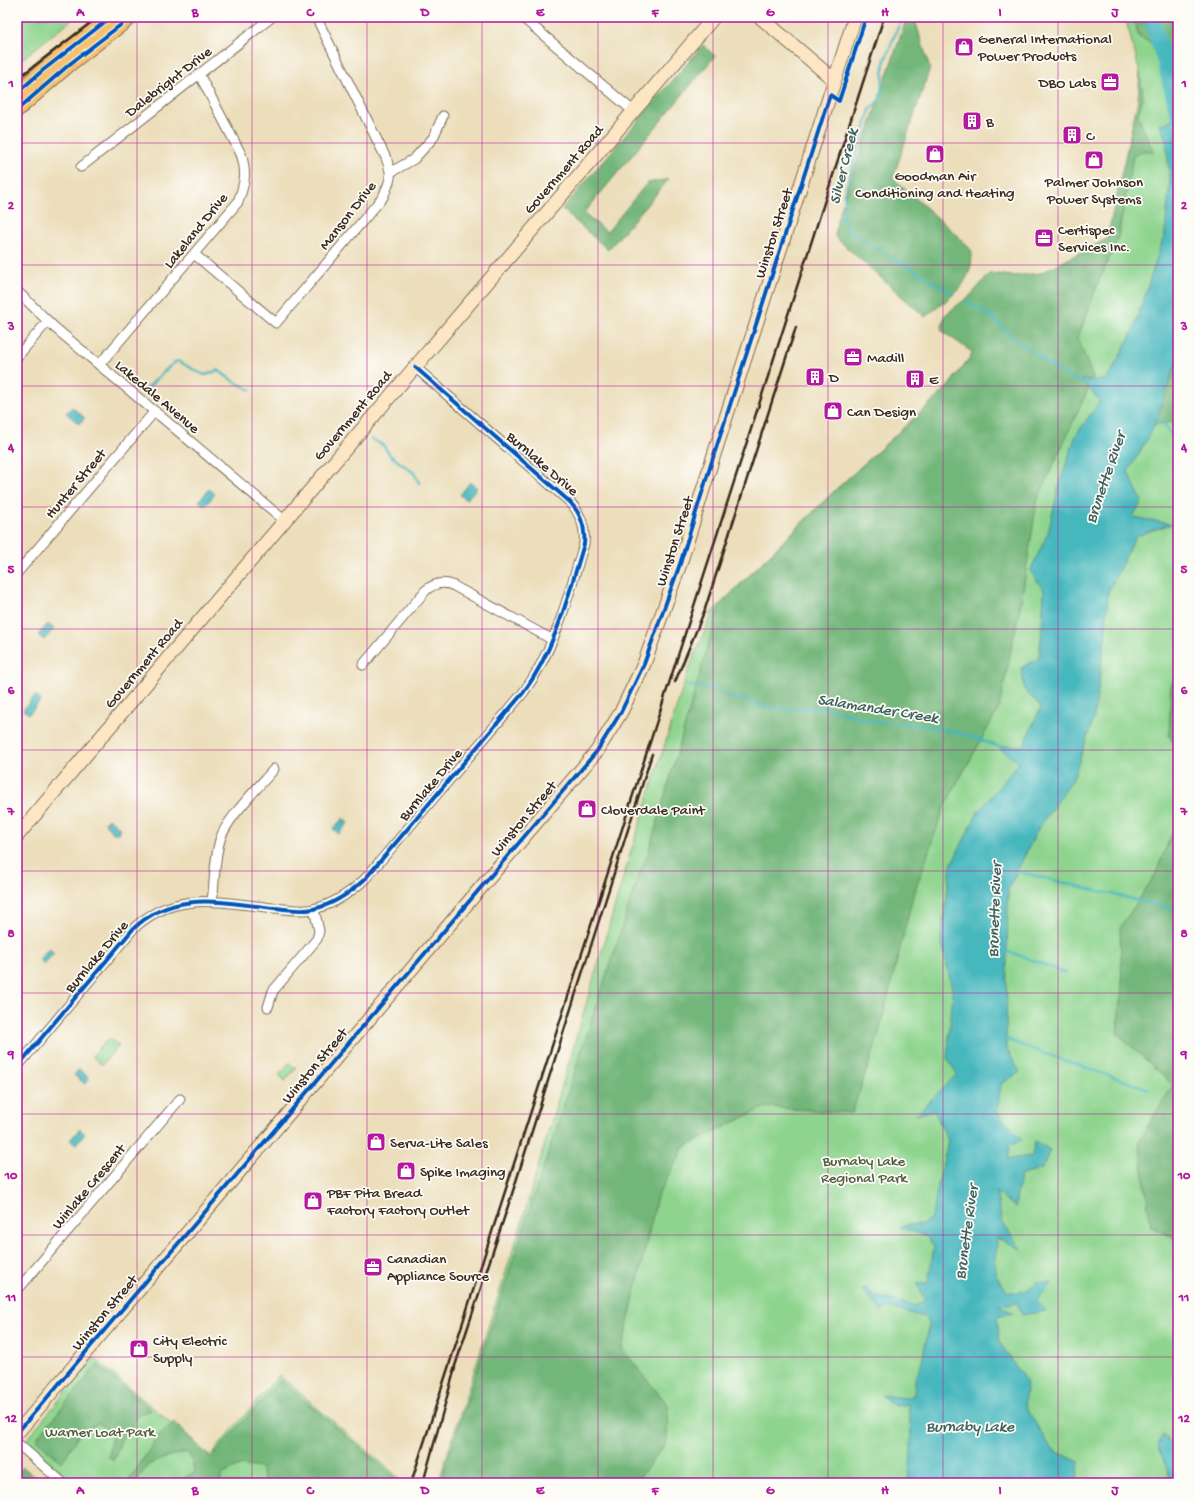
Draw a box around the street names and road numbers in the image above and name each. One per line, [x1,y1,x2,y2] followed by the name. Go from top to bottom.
[122,43,216,122] street label: Dalebright Drive
[521,121,609,218] street label: Government Road
[316,178,381,254] street label: Manson Drive
[752,185,798,281] street label: Winston Street
[161,190,233,273] street label: Lakeland Drive
[111,357,203,438] street label: Lakedale Avenue
[311,367,397,465] street label: Government Road
[501,428,582,501] street label: Burnlake Drive
[42,444,112,523] street label: Hunter Street
[653,493,699,589] street label: Winston Street
[102,615,188,713] street label: Government Road
[395,745,467,826] street label: Burnlake Drive
[488,776,563,861] street label: Winston Street
[61,917,133,998] street label: Burnlake Drive
[279,1023,354,1108] street label: Winston Street
[49,1140,132,1233] street label: Winlake Crescent
[69,1270,144,1355] street label: Winston Street

